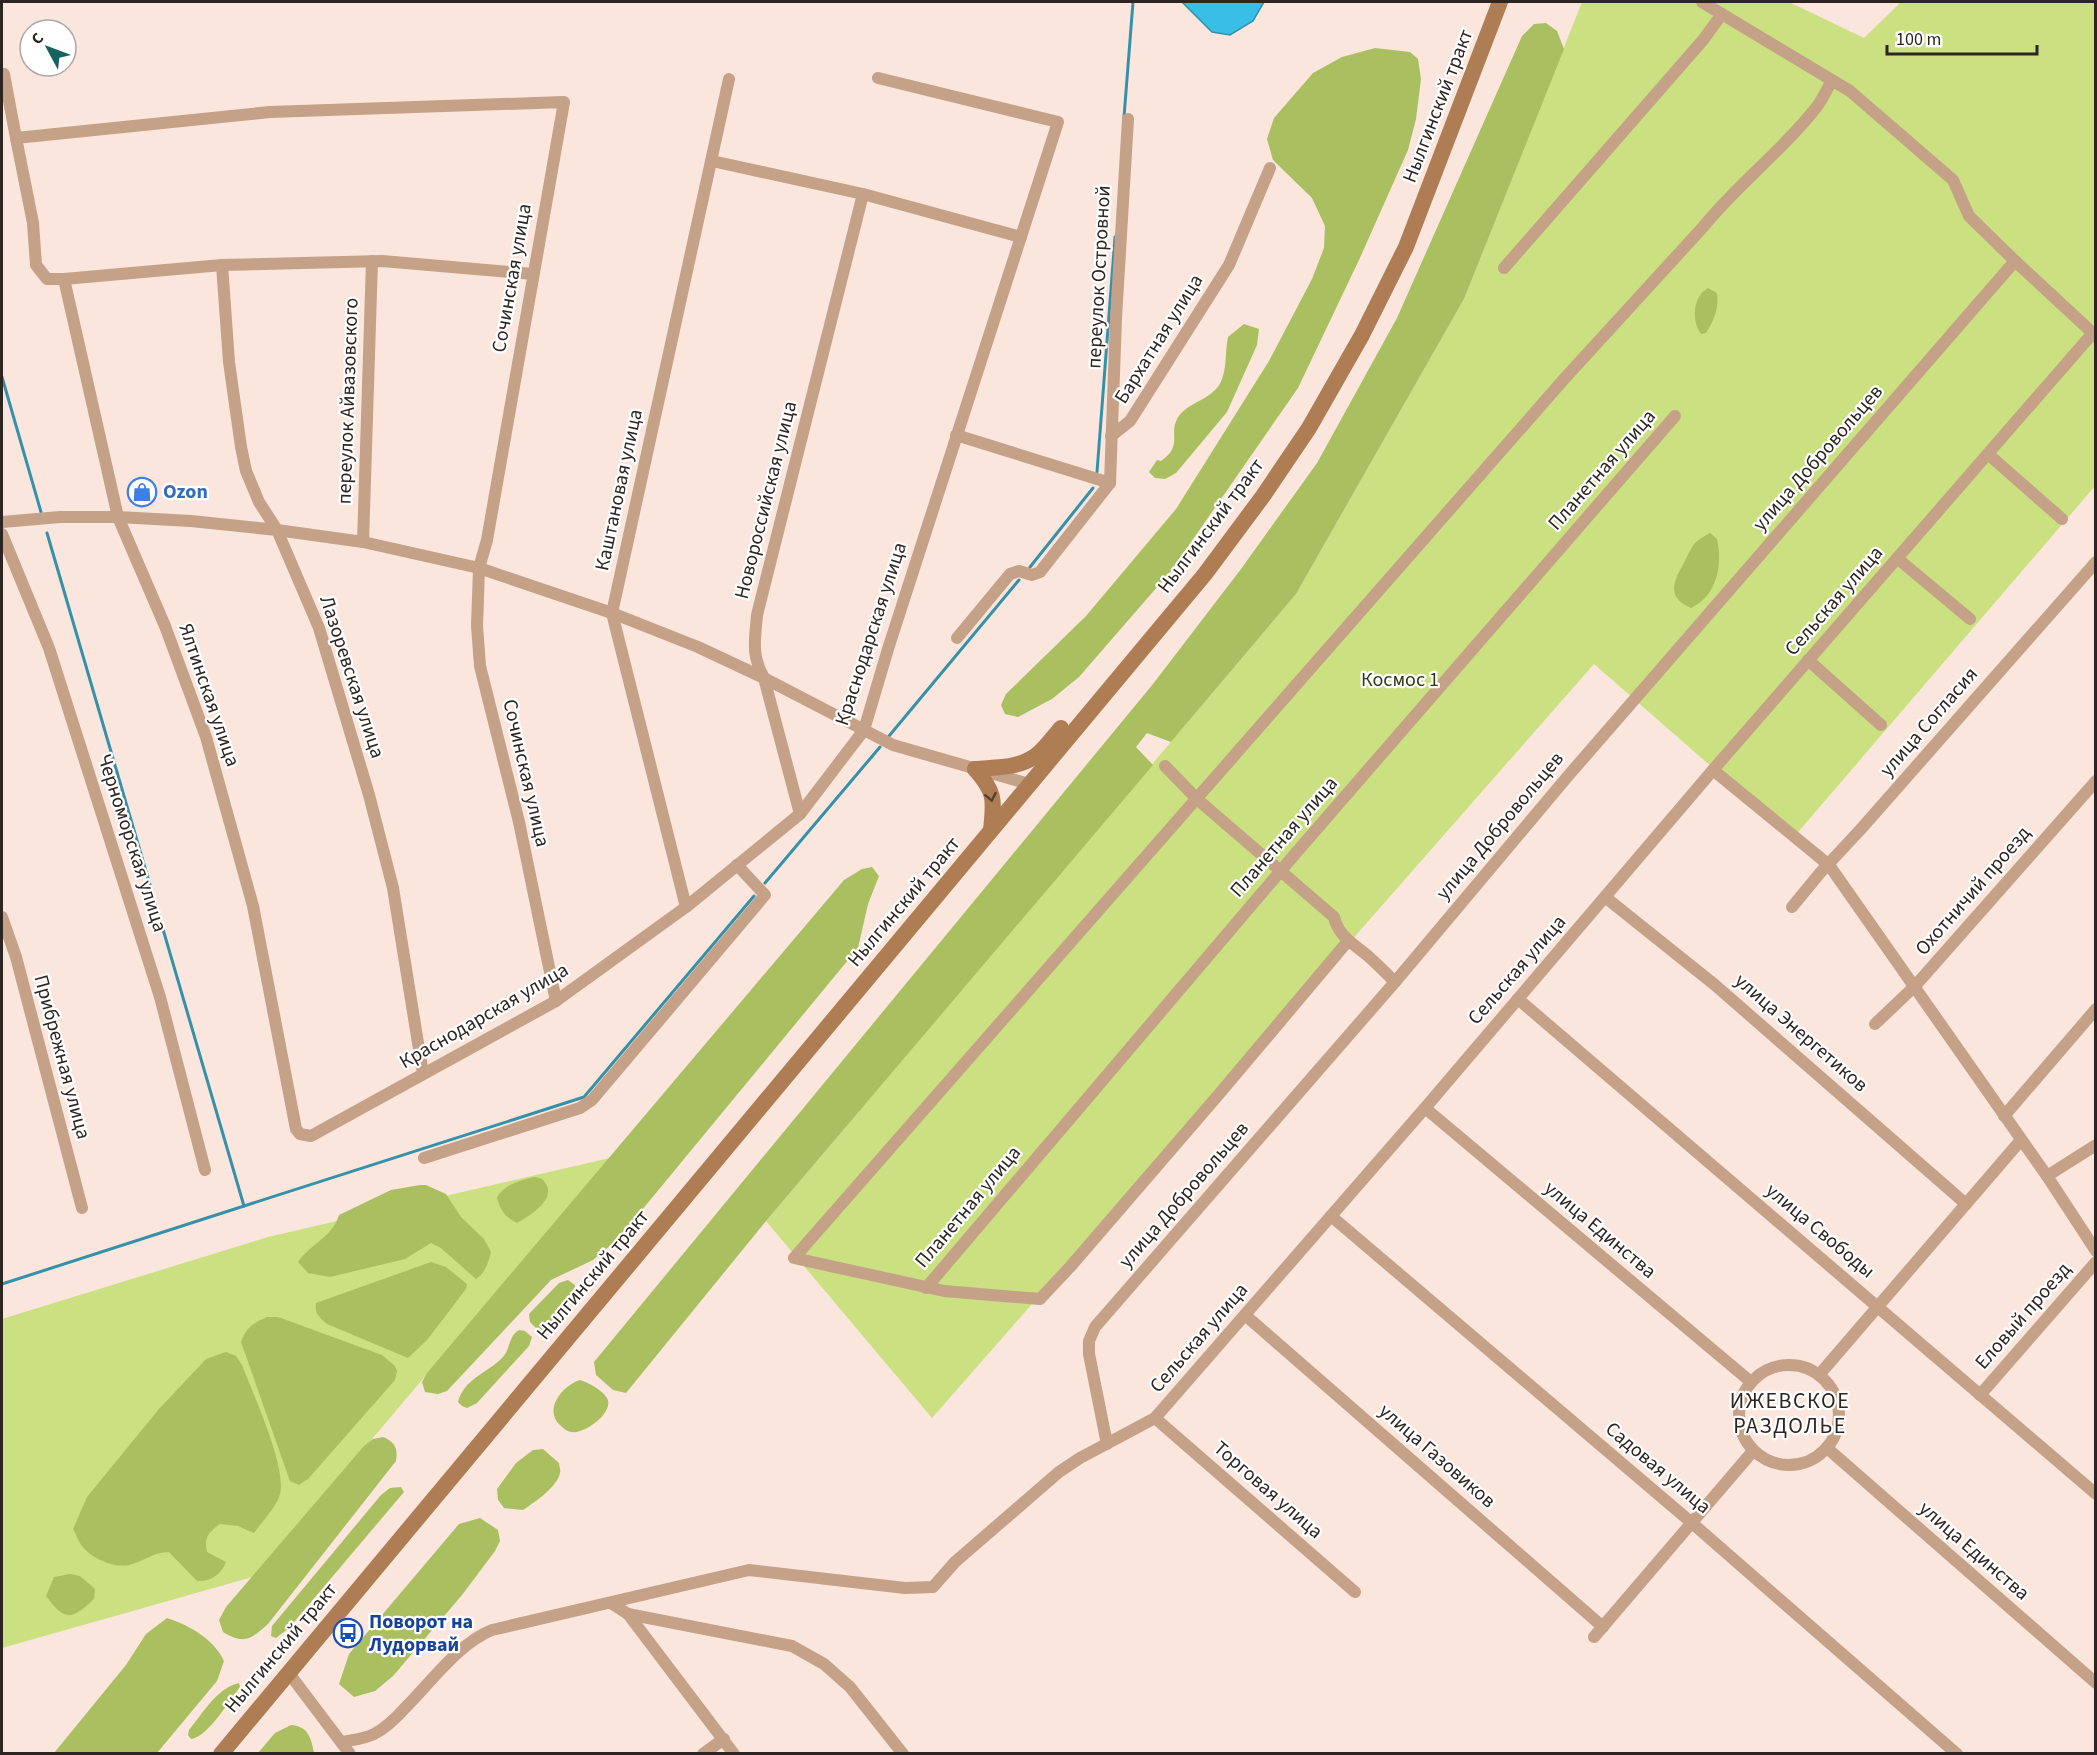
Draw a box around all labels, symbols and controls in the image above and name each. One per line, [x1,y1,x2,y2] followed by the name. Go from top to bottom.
[18,18,78,78] north arrow
[1887,18,2037,56] scale bar
[1396,25,1480,187] street label: Нылгинский тракт
[1896,27,1941,52] text: 100 m
[26,28,49,50] text: С
[1080,185,1118,369] street label: переулок Островной
[485,201,539,355] street label: Сочинская улица
[1108,269,1210,409] street label: Бархатная улица
[330,297,366,505] street label: переулок Айвазовского
[1747,379,1889,537] street label: улица Добровольцев
[728,398,804,602] street label: Новороссийская улица
[1542,404,1662,536] street label: Планетная улица
[588,407,650,573] street label: Каштановая улица
[1151,453,1271,599] street label: Нылгинский тракт
[126,476,158,508] shop icon: Ozon
[163,478,208,506] place label: Ozon
[828,539,914,729] street label: Краснодарская улица
[1778,540,1890,662] street label: Сельская улица
[313,592,391,762] street label: Лазоревская улица
[171,620,247,770] street label: Ялтинская улица
[1873,661,1985,783] street label: улица Согласия
[1361,666,1439,694] park label: Космос 1
[495,696,557,850] street label: Сочинская улица
[1430,746,1570,906] street label: улица Добровольцев
[90,751,174,935] street label: Черноморская улица
[1224,771,1344,903] street label: Планетная улица
[984,792,997,802] one-way arrow
[1909,820,2037,962] street label: Охотничий проезд
[841,831,967,973] street label: Нылгинский тракт
[1461,909,1573,1031] street label: Сельская улица
[394,956,574,1076] street label: Краснодарская улица
[1728,967,1874,1099] street label: улица Энергетиков
[27,972,97,1142] street label: Прибрежная улица
[1113,1116,1255,1274] street label: улица Добровольцев
[908,1140,1028,1274] street label: Планетная улица
[1538,1175,1662,1285] street label: улица Единства
[1759,1177,1881,1285] street label: улица Свободы
[530,1204,656,1346] street label: Нылгинский тракт
[1969,1256,2078,1376] street label: Еловый проезд
[1143,1277,1255,1399] street label: Сельская улица
[1730,1385,1850,1442] district label: ИЖЕВСКОЕ РАЗДОЛЬЕ
[1372,1397,1502,1515] street label: улица Газовиков
[1599,1416,1717,1520] street label: Садовая улица
[1207,1435,1329,1545] street label: Торговая улица
[1913,1495,2035,1607] street label: улица Единства
[218,1577,344,1719] street label: Нылгинский тракт
[368,1608,473,1659] place label: Поворот на Лудорвай
[332,1617,364,1649] bus stop icon: Поворот на Лудорвай

